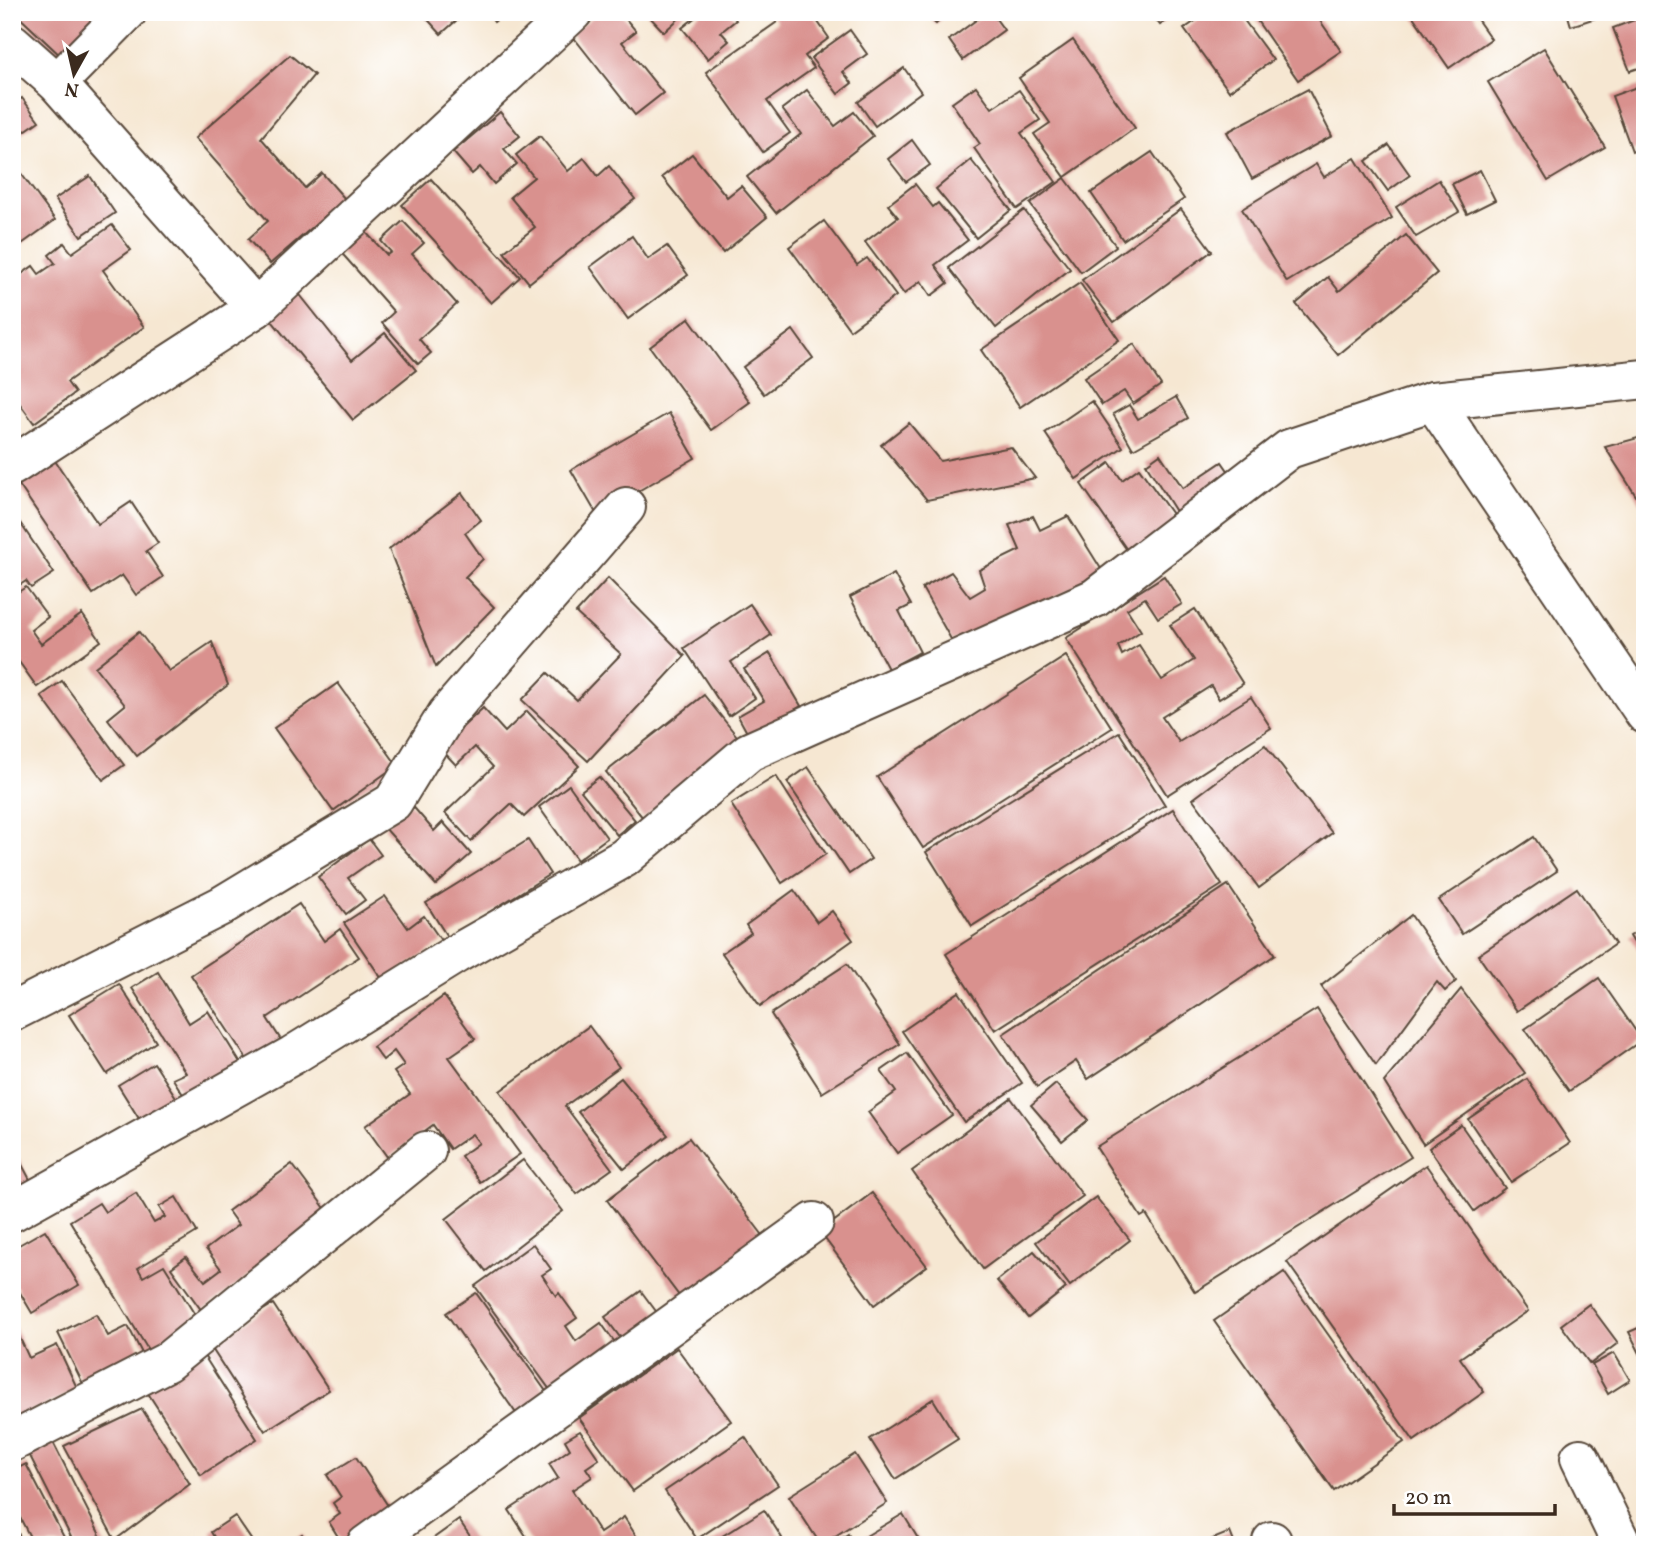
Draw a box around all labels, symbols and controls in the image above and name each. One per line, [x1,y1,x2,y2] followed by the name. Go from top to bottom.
[38,38,108,108] north arrow
[63,75,81,103] text: N
[1394,1473,1556,1517] scale bar
[1405,1484,1451,1513] text: 20 m

